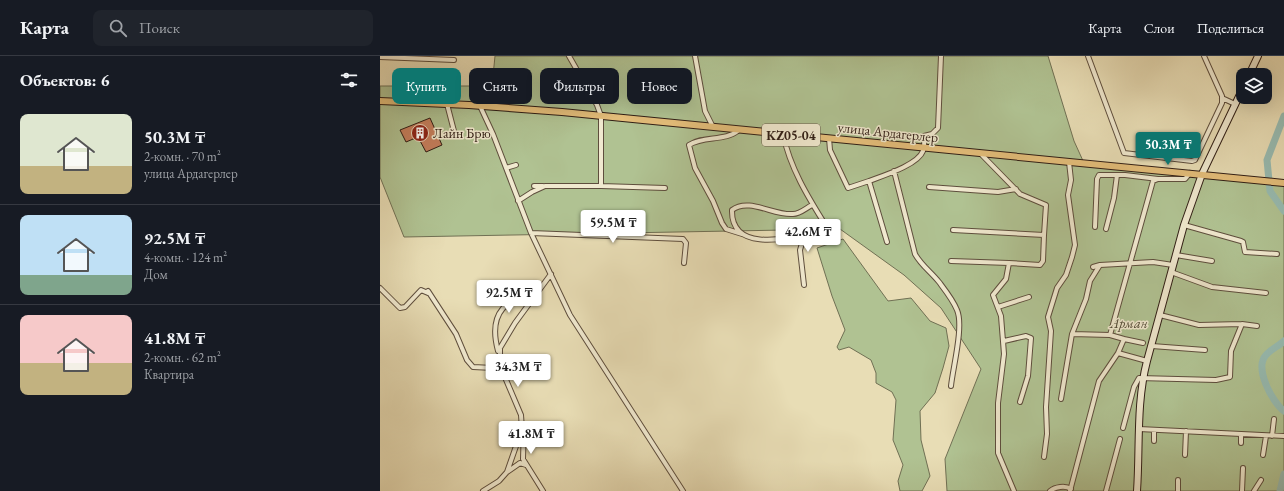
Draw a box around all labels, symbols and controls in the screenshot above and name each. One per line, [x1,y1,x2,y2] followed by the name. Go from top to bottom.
[93,10,373,46] search box
[20,15,69,40] text: Карта
[107,17,129,39] icon: search
[139,18,180,37] text: Поиск
[1088,19,1122,37] text: Карта
[1144,19,1175,37] text: Слои
[1197,19,1264,37] text: Поделиться
[392,68,461,104] chip: Купить
[469,68,532,104] chip: Снять
[540,68,619,104] chip: Фильтры
[627,68,692,104] chip: Новое
[1236,68,1272,104] map controls
[1236,68,1272,104] button: layers
[20,69,110,91] text: Объектов: 6
[338,69,360,91] icon: filters
[837,118,939,146] street label: улица Ардагерлер
[410,123,430,143] building icon: Лайн Брю
[433,124,491,142] place label: Лайн Брю
[762,124,820,146] road number: KZ05-04
[144,126,205,148] text: 50.3M ₸
[52,130,100,178] icon: home
[1131,132,1205,166] pin: 50.3M ₸
[1145,136,1191,153] text: 50.3M ₸
[144,148,221,165] text: 2-комн. · 70 m²
[144,165,238,182] text: улица Ардагерлер
[576,210,650,244] pin: 59.5M ₸
[590,214,636,231] text: 59.5M ₸
[771,219,845,253] pin: 42.6M ₸
[785,223,831,240] text: 42.6M ₸
[144,227,205,249] text: 92.5M ₸
[52,231,100,279] icon: home
[144,249,227,266] text: 4-комн. · 124 m²
[144,266,168,283] text: Дом
[472,280,546,314] pin: 92.5M ₸
[486,284,532,301] text: 92.5M ₸
[1109,314,1148,332] park label: Арман
[144,327,205,349] text: 41.8M ₸
[52,331,100,379] icon: home
[144,349,221,366] text: 2-комн. · 62 m²
[481,354,555,388] pin: 34.3M ₸
[495,358,541,375] text: 34.3M ₸
[144,366,194,383] text: Квартира
[494,421,568,455] pin: 41.8M ₸
[508,425,554,442] text: 41.8M ₸

